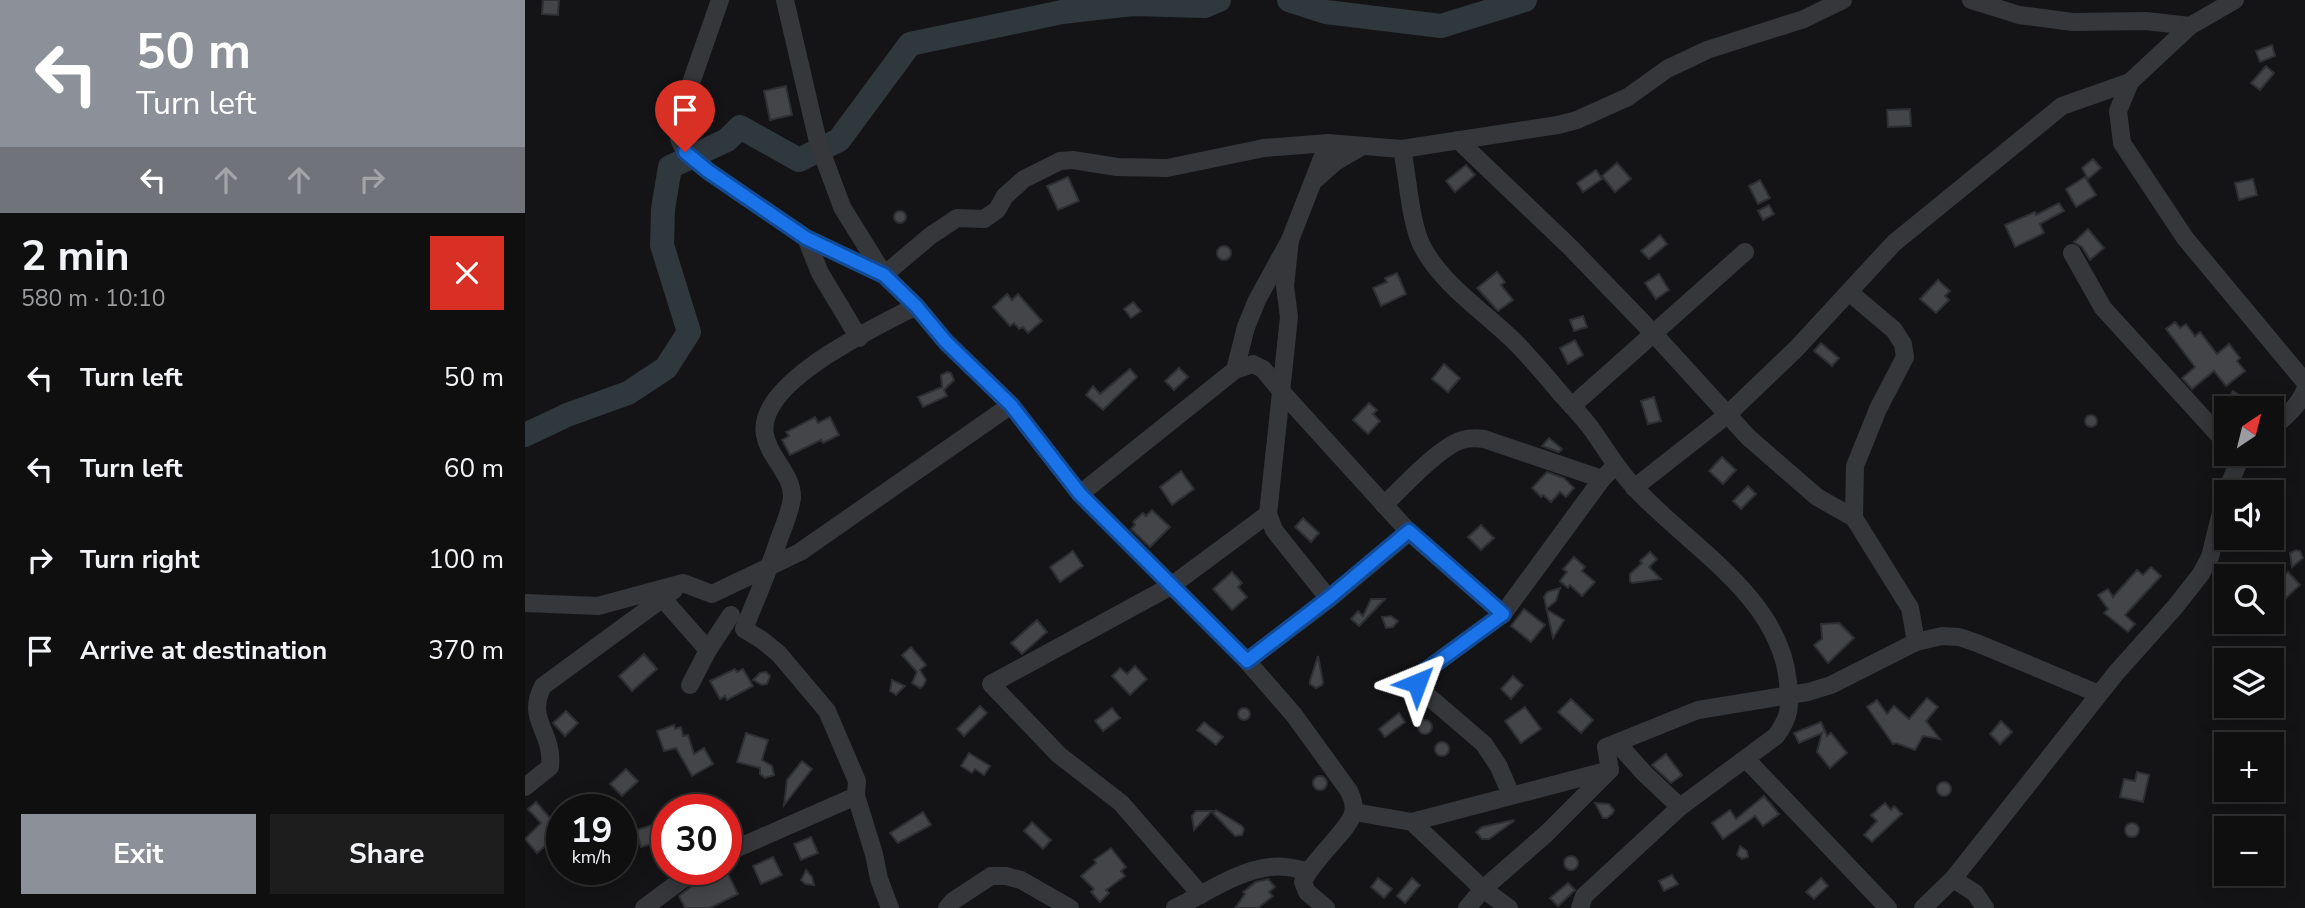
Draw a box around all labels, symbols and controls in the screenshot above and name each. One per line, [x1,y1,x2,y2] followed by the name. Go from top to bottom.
[136,18,251,85] text: 50 m
[21,28,112,119] icon: left
[655,80,715,152] pin
[136,82,256,125] text: Turn left
[666,91,704,129] icon: arrive
[134,161,172,199] icon: left
[207,161,245,199] icon: ahead
[280,161,318,199] icon: ahead
[353,161,391,199] icon: right
[21,228,130,285] text: 2 min
[430,236,504,310] button: close
[21,283,166,314] text: 580 m · 10:10
[21,359,59,397] icon: left
[80,360,183,395] text: Turn left
[444,360,504,395] text: 50 m
[2214,396,2284,466] north arrow
[2214,396,2284,886] map controls
[21,450,59,488] icon: left
[80,451,183,486] text: Turn left
[444,451,504,486] text: 60 m
[2214,480,2284,550] button: sound
[21,541,59,579] icon: right
[80,542,199,577] text: Turn right
[428,542,504,577] text: 100 m
[2214,564,2284,634] button: search
[21,632,59,670] icon: arrive
[80,633,327,668] text: Arrive at destination
[428,633,504,668] text: 370 m
[1380,646,1454,720] position arrow
[2214,648,2284,718] button: layers
[2214,732,2284,802] button: +
[651,794,742,885] speed limit sign: 30
[570,807,613,854] text: 19
[21,814,256,894] button: Exit
[270,814,504,894] button: Share
[2214,816,2284,886] button: −
[572,845,611,869] text: km/h

